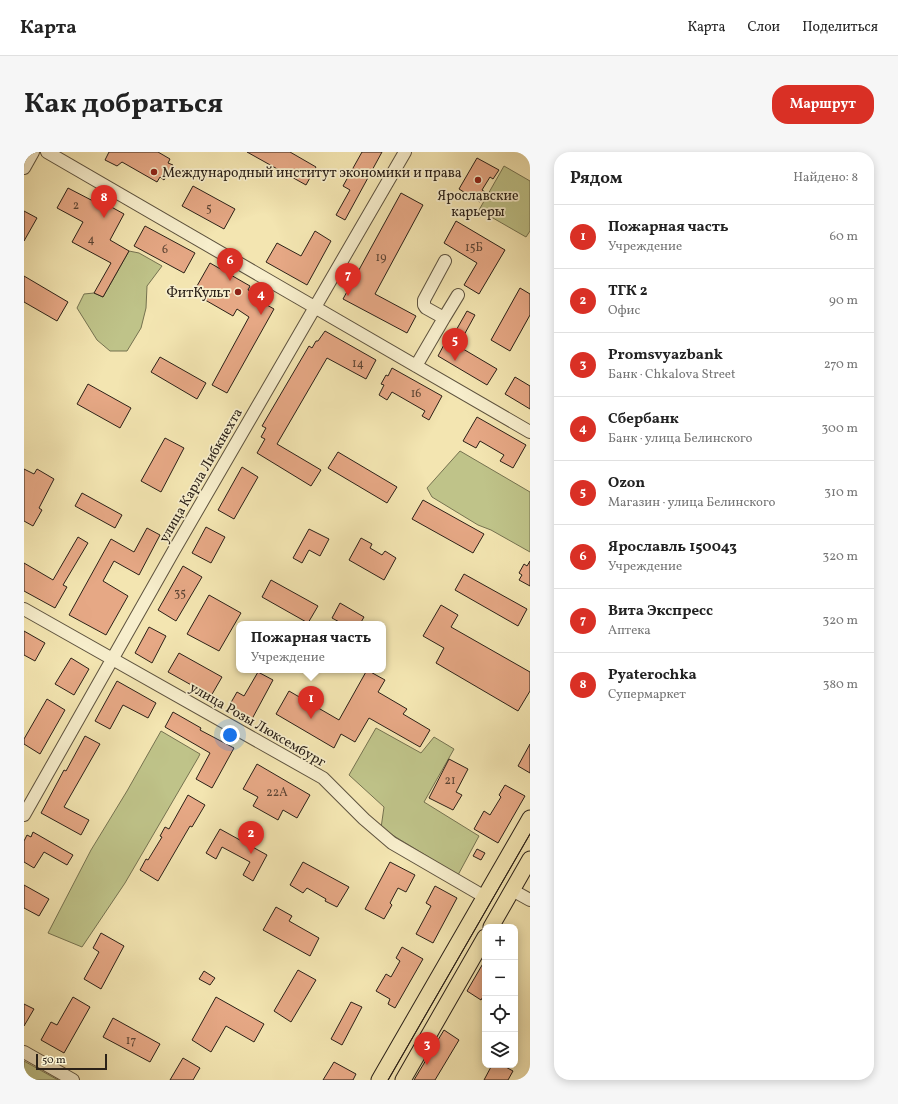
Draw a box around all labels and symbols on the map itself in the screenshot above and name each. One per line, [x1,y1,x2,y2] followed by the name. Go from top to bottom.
[162,164,462,183] place label: Международный институт экономики и права
[149,167,159,177] marker: Международный институт экономики и права
[473,175,483,185] marker: Ярославские карьеры
[91,185,117,218] pin: 8
[437,187,519,222] place label: Ярославские карьеры
[73,198,79,214] house number: 2
[206,201,212,217] house number: 5
[87,232,95,248] house number: 4
[465,240,483,256] house number: 15Б
[162,242,168,258] house number: 6
[217,248,243,281] pin: 6
[376,250,386,266] house number: 19
[335,263,361,296] pin: 7
[248,282,274,315] pin: 4
[166,284,230,303] place label: ФитКульт
[233,287,243,297] marker: ФитКульт
[442,328,468,361] pin: 5
[352,356,364,372] house number: 14
[411,386,421,402] house number: 16
[155,405,248,547] street label: улица Карла Либкнехта
[174,586,186,602] house number: 35
[186,678,329,772] street label: улица Розы Люксембург
[298,686,324,719] pin: 1
[220,725,240,745] your location
[444,773,456,789] house number: 21
[266,785,288,801] house number: 22А
[238,821,264,854] pin: 2
[414,1032,440,1065] pin: 3
[126,1033,136,1049] house number: 17
[36,1052,107,1071] scale bar

